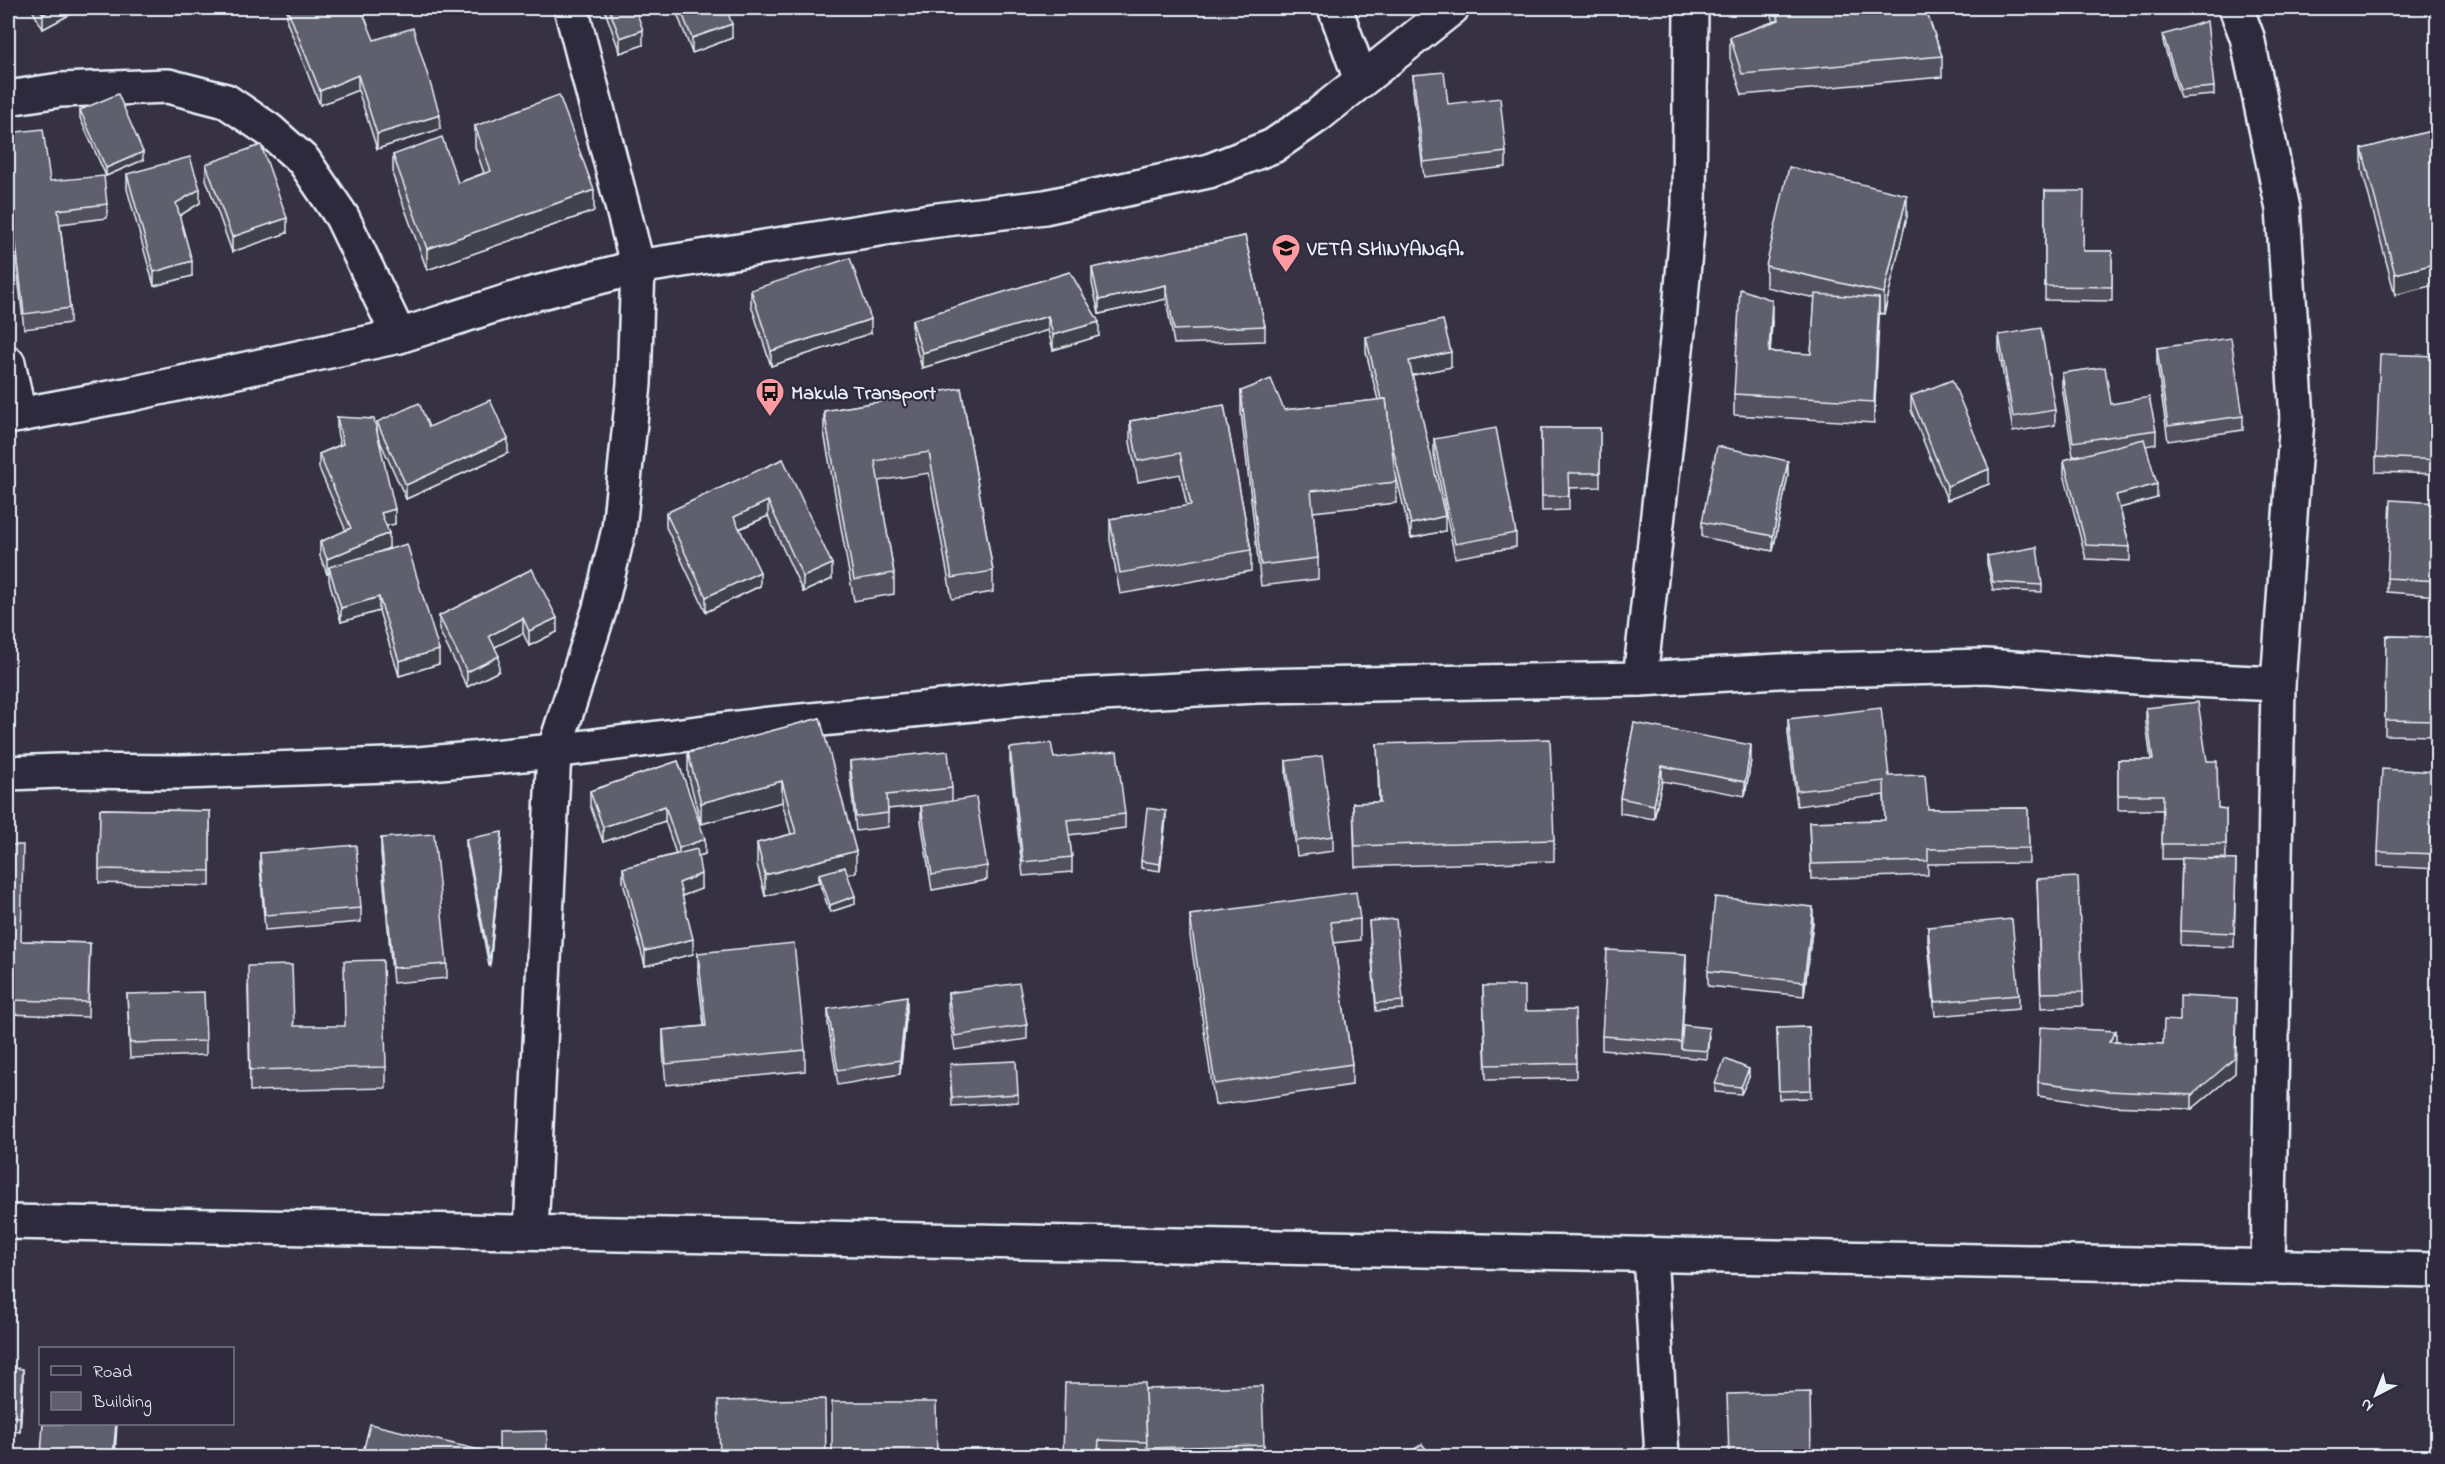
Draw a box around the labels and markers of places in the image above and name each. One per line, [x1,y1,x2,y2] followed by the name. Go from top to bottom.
[1270,232,1302,274] school or university icon: VETA SHINYANGA.
[1306,236,1464,265] place label: VETA SHINYANGA.
[754,376,786,418] bus stop icon: Makula Transport
[791,380,936,409] place label: Makula Transport

